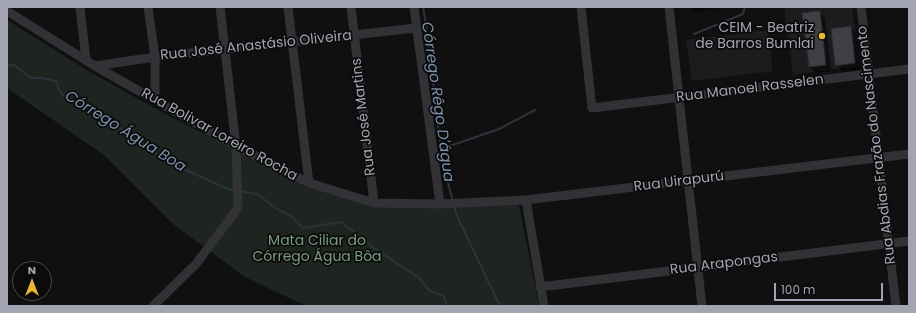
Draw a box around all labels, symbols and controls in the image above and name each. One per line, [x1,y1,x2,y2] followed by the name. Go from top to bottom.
[695,20,814,52] place label: CEIM - Beatriz de Barros Bumlai
[417,21,457,183] water label: Córrego Rêgo D'água
[854,25,900,265] street label: Rua Abdias Frazão do Nascimento
[159,28,353,64] street label: Rua José Anastásio Oliveira
[817,31,827,41] marker: CEIM - Beatriz de Barros Bumlai
[348,57,380,177] street label: Rua José Martins
[675,72,825,106] street label: Rua Manoel Rasselen
[138,85,300,185] street label: Rua Bolivar Loreiro Rocha
[61,87,189,177] water label: Córrego Água Boa
[633,168,725,196] street label: Rua Uirapurú
[252,233,382,266] park label: Mata Ciliar do Córrego Água Bôa
[669,249,779,279] street label: Rua Arapongas
[12,261,52,301] north arrow
[28,262,36,278] text: N
[776,275,885,301] scale bar
[781,281,815,298] text: 100 m

